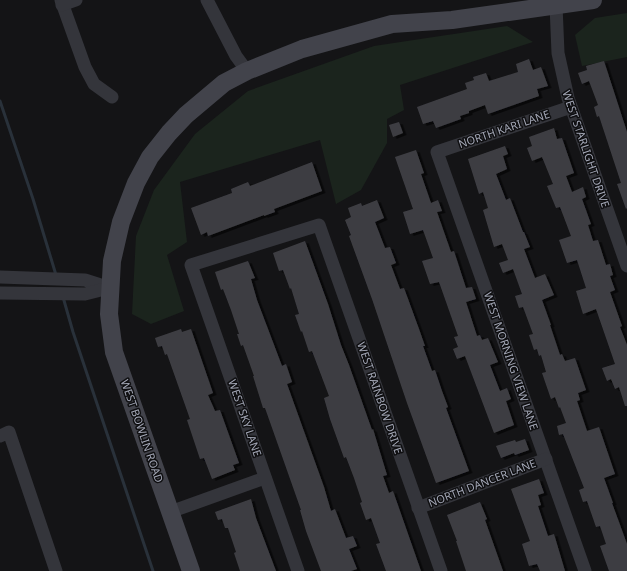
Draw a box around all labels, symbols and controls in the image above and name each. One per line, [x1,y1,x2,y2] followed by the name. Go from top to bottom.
[559,88,614,209] street label: WEST STARLIGHT DRIVE
[456,106,551,151] street label: NORTH KARI LANE
[481,290,542,432] street label: WEST MORNING VIEW LANE
[354,340,407,456] street label: WEST RAINBOW DRIVE
[118,377,167,484] street label: WEST BOWLIN ROAD
[225,377,266,458] street label: WEST SKY LANE
[426,455,538,510] street label: NORTH DANCER LANE

